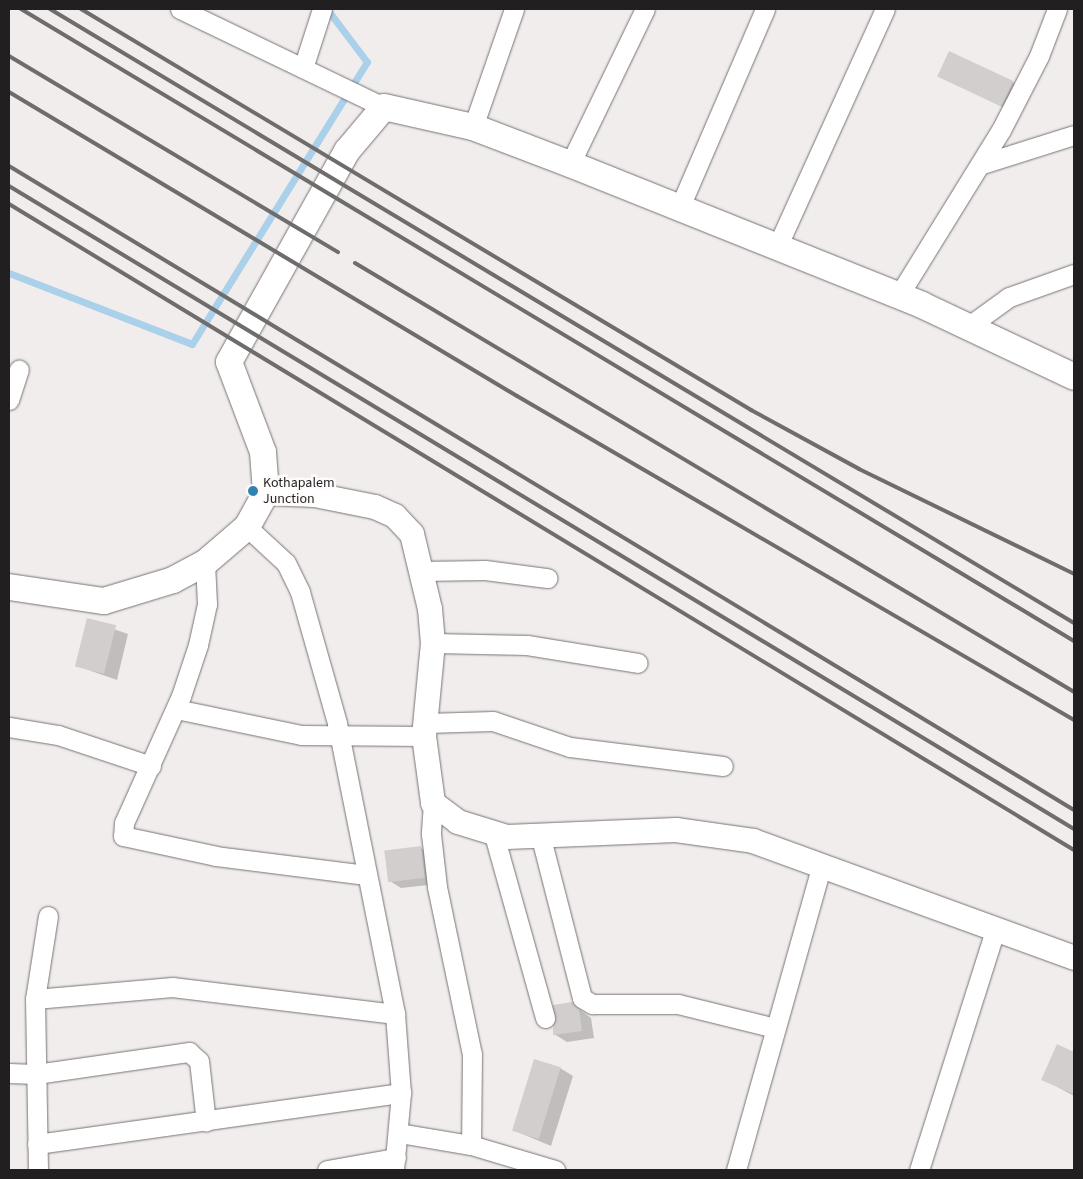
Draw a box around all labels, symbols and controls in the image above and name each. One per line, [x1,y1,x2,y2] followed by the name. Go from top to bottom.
[263,475,335,508] place label: Kothapalem Junction
[247,485,259,497] marker: Kothapalem Junction

